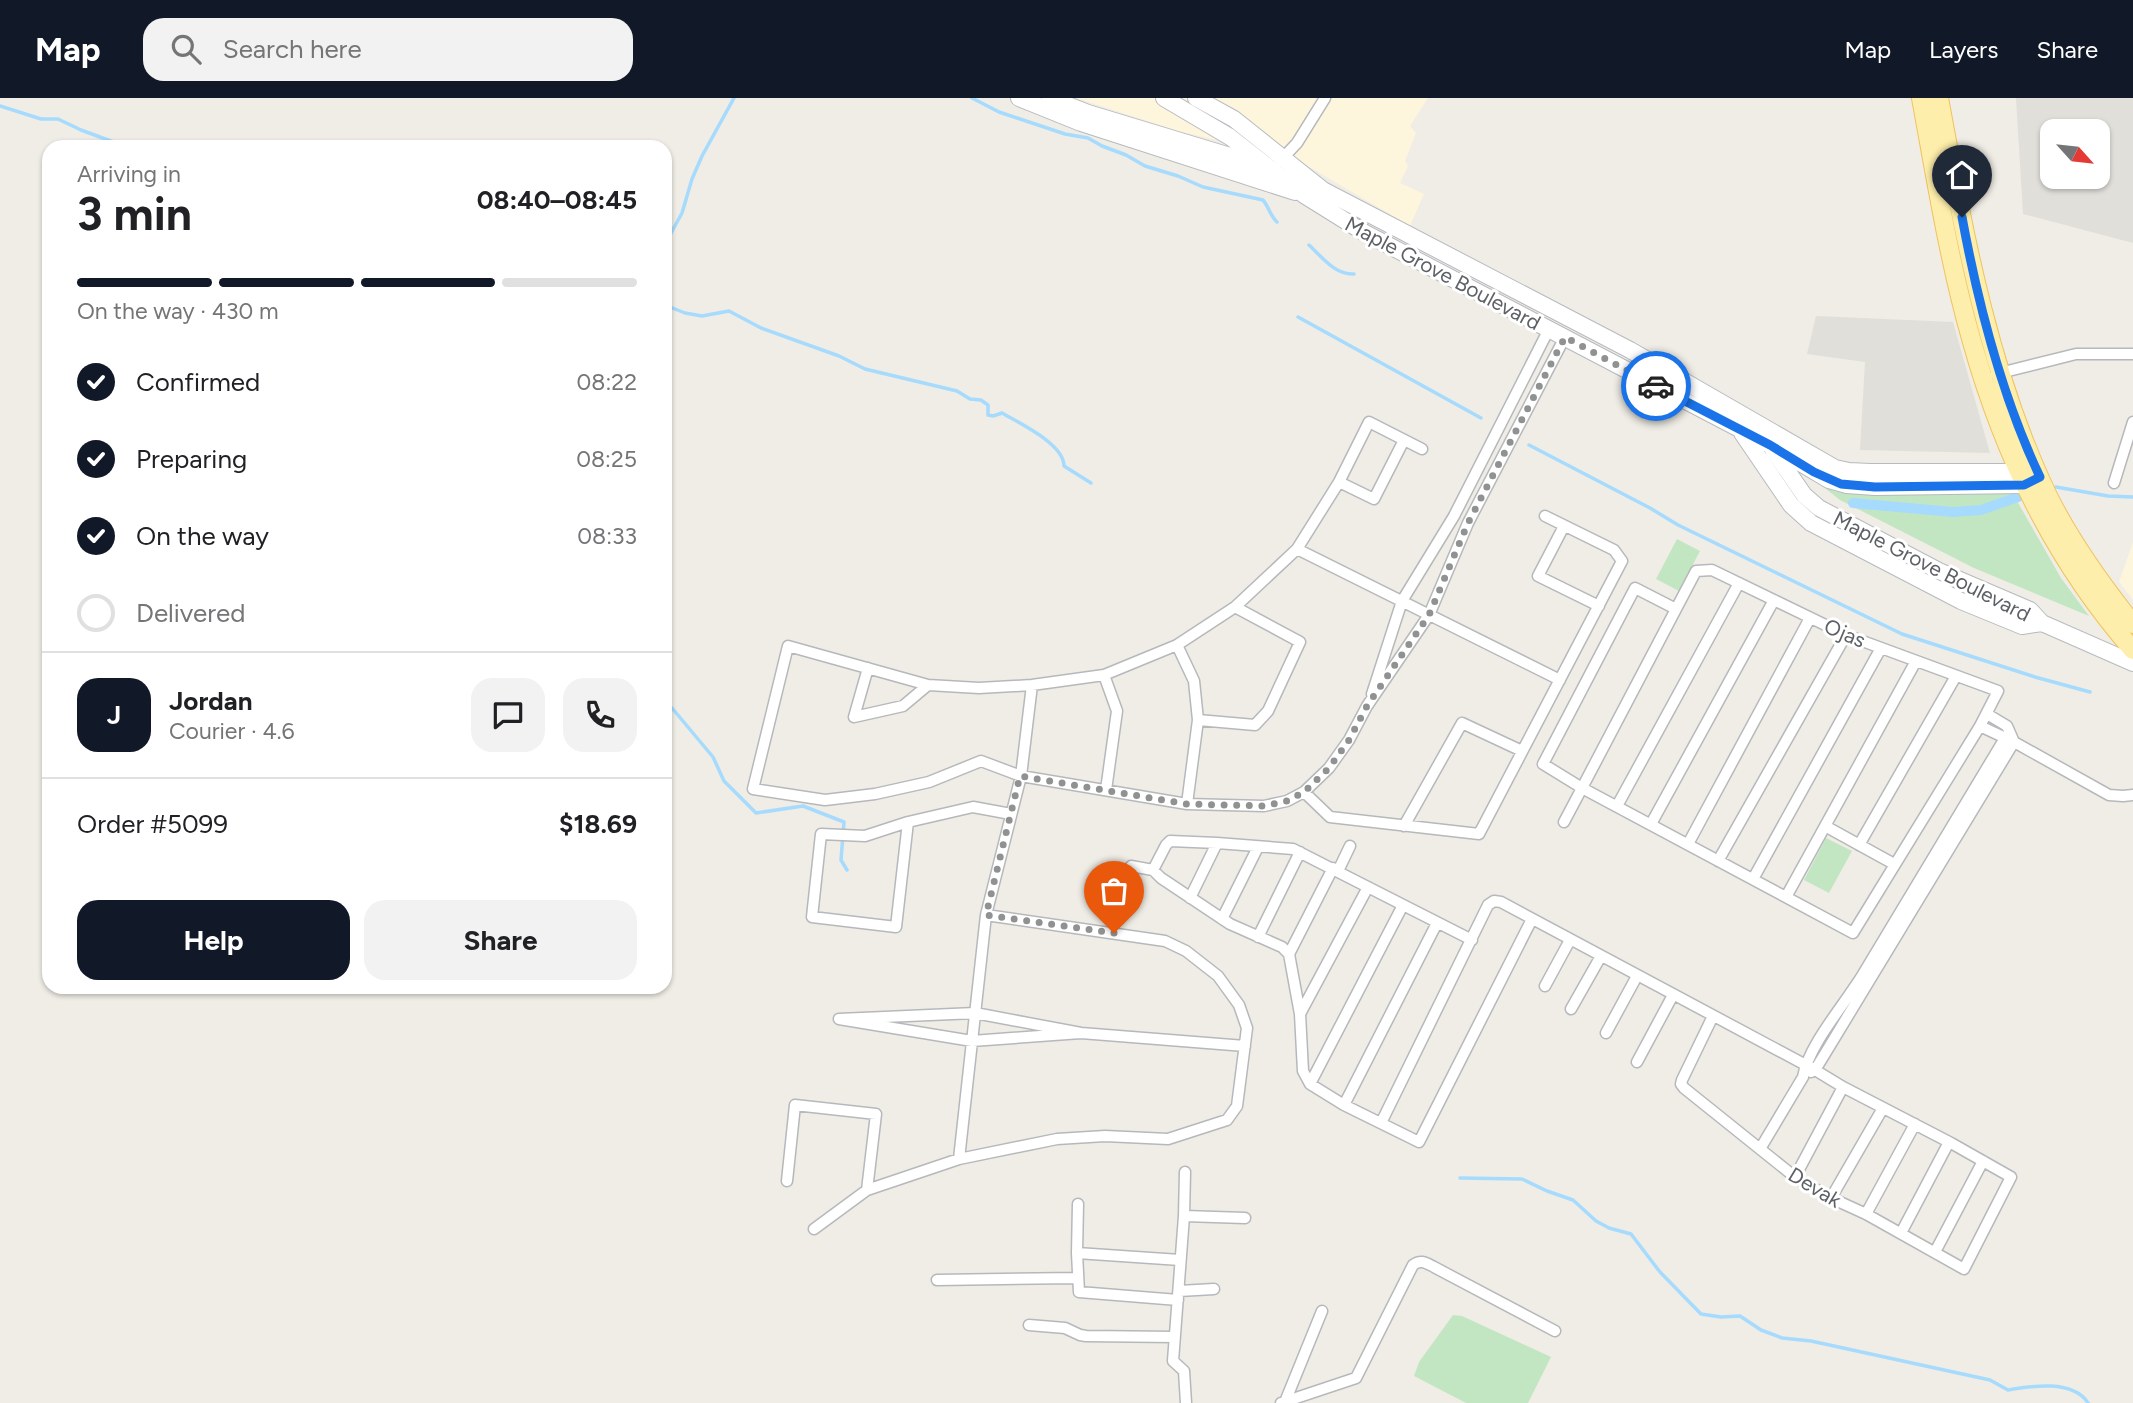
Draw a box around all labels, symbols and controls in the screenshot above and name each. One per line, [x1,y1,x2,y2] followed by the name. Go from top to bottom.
[143,18,633,81] search box
[35,30,101,69] text: Map
[167,30,205,68] icon: search
[223,33,362,65] text: Search here
[1844,35,1891,64] text: Map
[1929,35,1998,64] text: Layers
[2036,35,2098,64] text: Share
[2040,119,2110,189] north arrow
[2040,119,2110,189] map controls
[1932,145,1992,217] pin
[1943,156,1981,194] icon: home
[77,160,181,188] text: Arriving in
[477,184,637,216] text: 08:40–08:45
[77,186,192,242] text: 3 min
[1341,211,1545,335] street label: Maple Grove Boulevard
[77,297,279,325] text: On the way · 430 m
[1621,351,1691,421] courier
[77,363,115,401] icon: check
[136,366,260,398] text: Confirmed
[1637,367,1675,405] icon: car
[577,368,637,396] text: 08:22
[77,440,115,478] icon: check
[136,443,247,475] text: Preparing
[576,445,637,473] text: 08:25
[1829,505,2035,627] street label: Maple Grove Boulevard
[77,517,115,555] icon: check
[136,520,269,552] text: On the way
[577,522,637,550] text: 08:33
[136,597,245,629] text: Delivered
[1821,613,1869,653] street label: Ojas
[471,678,545,752] button: chat
[563,678,637,752] button: phone
[169,685,252,717] text: Jordan
[107,699,121,731] text: J
[169,717,295,745] text: Courier · 4.6
[77,808,228,840] text: Order #5099
[559,808,637,840] text: $18.69
[1084,861,1144,933] pin
[1095,872,1133,910] icon: bag
[77,900,350,980] button: Help
[364,900,637,980] button: Share
[1784,1162,1847,1213] street label: Devak

